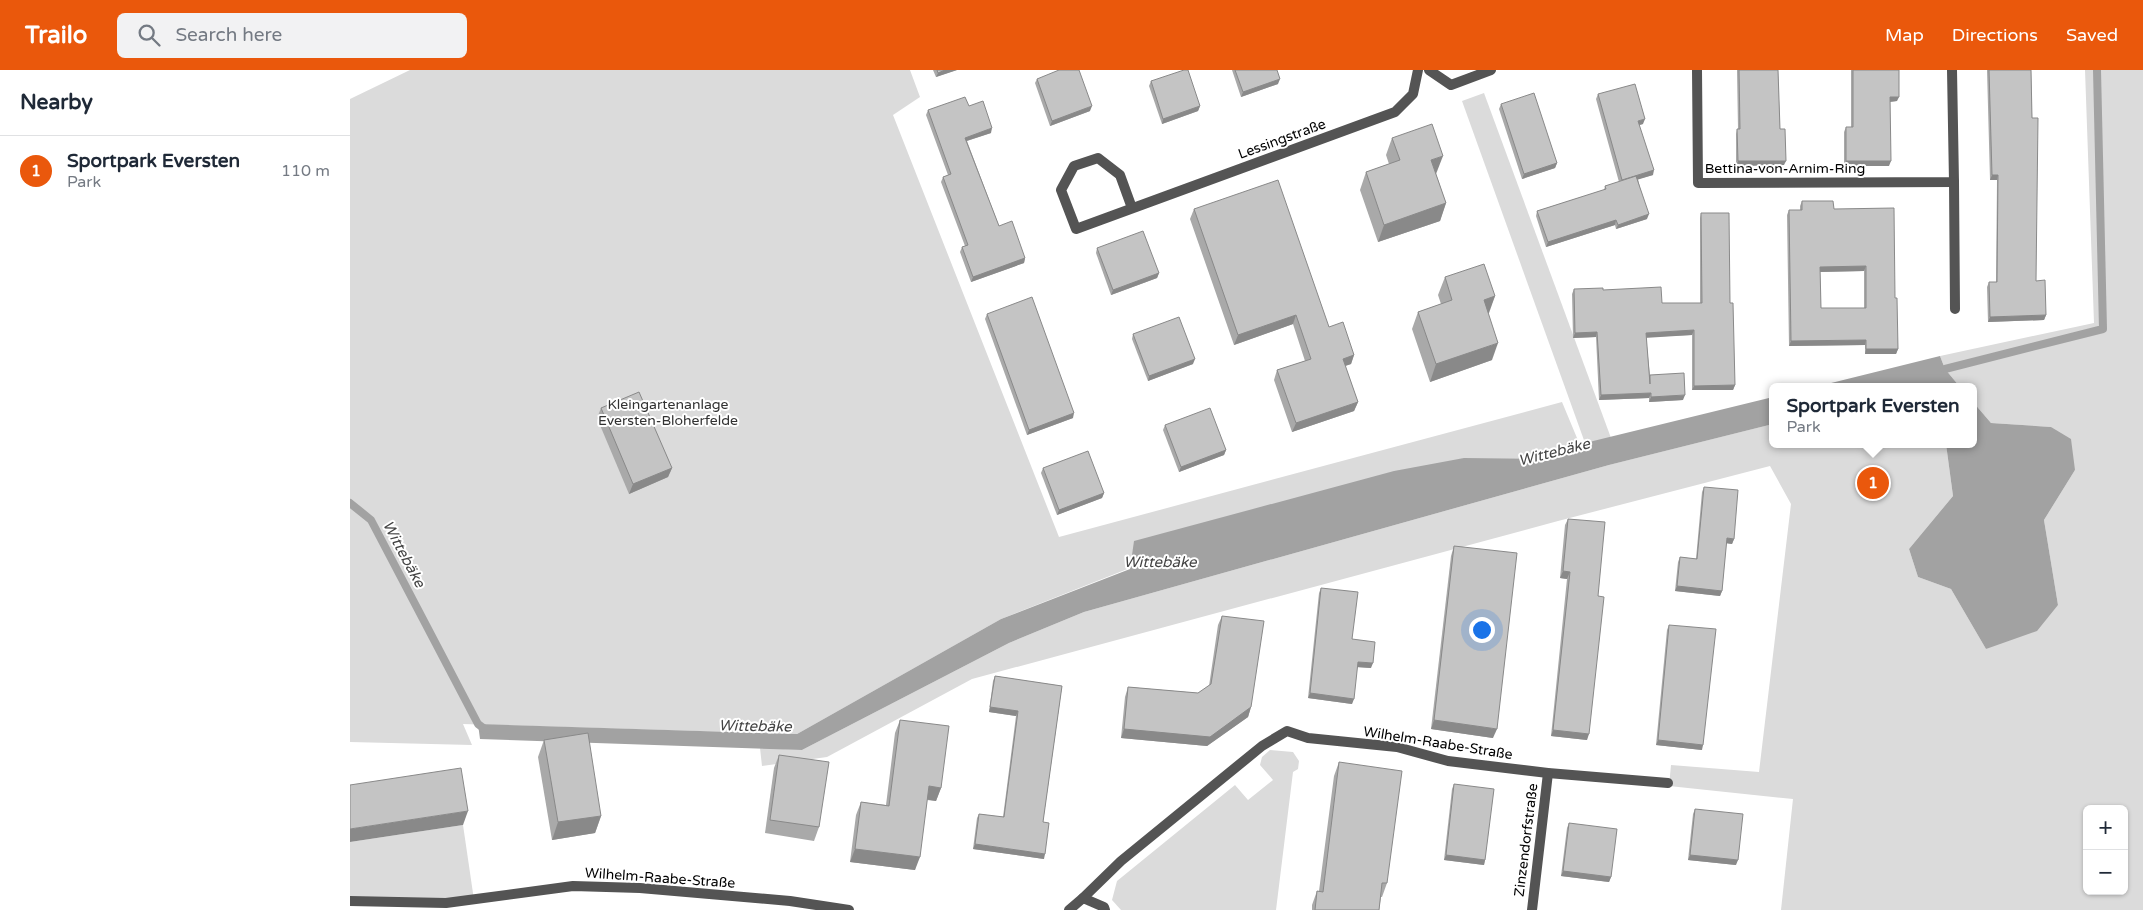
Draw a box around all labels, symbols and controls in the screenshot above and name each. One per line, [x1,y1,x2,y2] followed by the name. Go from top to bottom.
[117,13,467,58] search box
[25,21,87,50] text: Trailo
[135,21,163,49] icon: search
[175,24,282,46] text: Search here
[1885,24,1924,46] text: Map
[1952,24,2038,46] text: Directions
[2066,24,2118,46] text: Saved
[20,90,93,115] text: Nearby
[1236,115,1328,163] street label: Lessingstraße
[67,150,240,172] text: Sportpark Eversten
[1705,160,1865,177] street label: Bettina-von-Arnim-Ring
[31,161,41,181] text: 1
[281,161,330,181] text: 110 m
[67,172,101,192] text: Park
[1769,383,1977,448] popup
[1786,395,1960,417] text: Sportpark Eversten
[598,396,738,429] park label: Kleingartenanlage Eversten-Bloherfelde
[1786,417,1821,437] text: Park
[1516,434,1593,470] water label: Wittebäke
[1857,464,1889,502] pin: 1
[379,518,430,592] water label: Wittebäke
[1123,553,1198,571] water label: Wittebäke
[1469,617,1495,643] your location
[718,716,793,736] water label: Wittebäke
[1362,723,1514,763] street label: Wilhelm-Raabe-Straße
[1511,782,1541,898] street label: Zinzendorfstraße
[2083,805,2128,895] map controls
[2083,805,2128,850] button: +
[2083,850,2128,895] button: −
[584,864,736,892] street label: Wilhelm-Raabe-Straße

